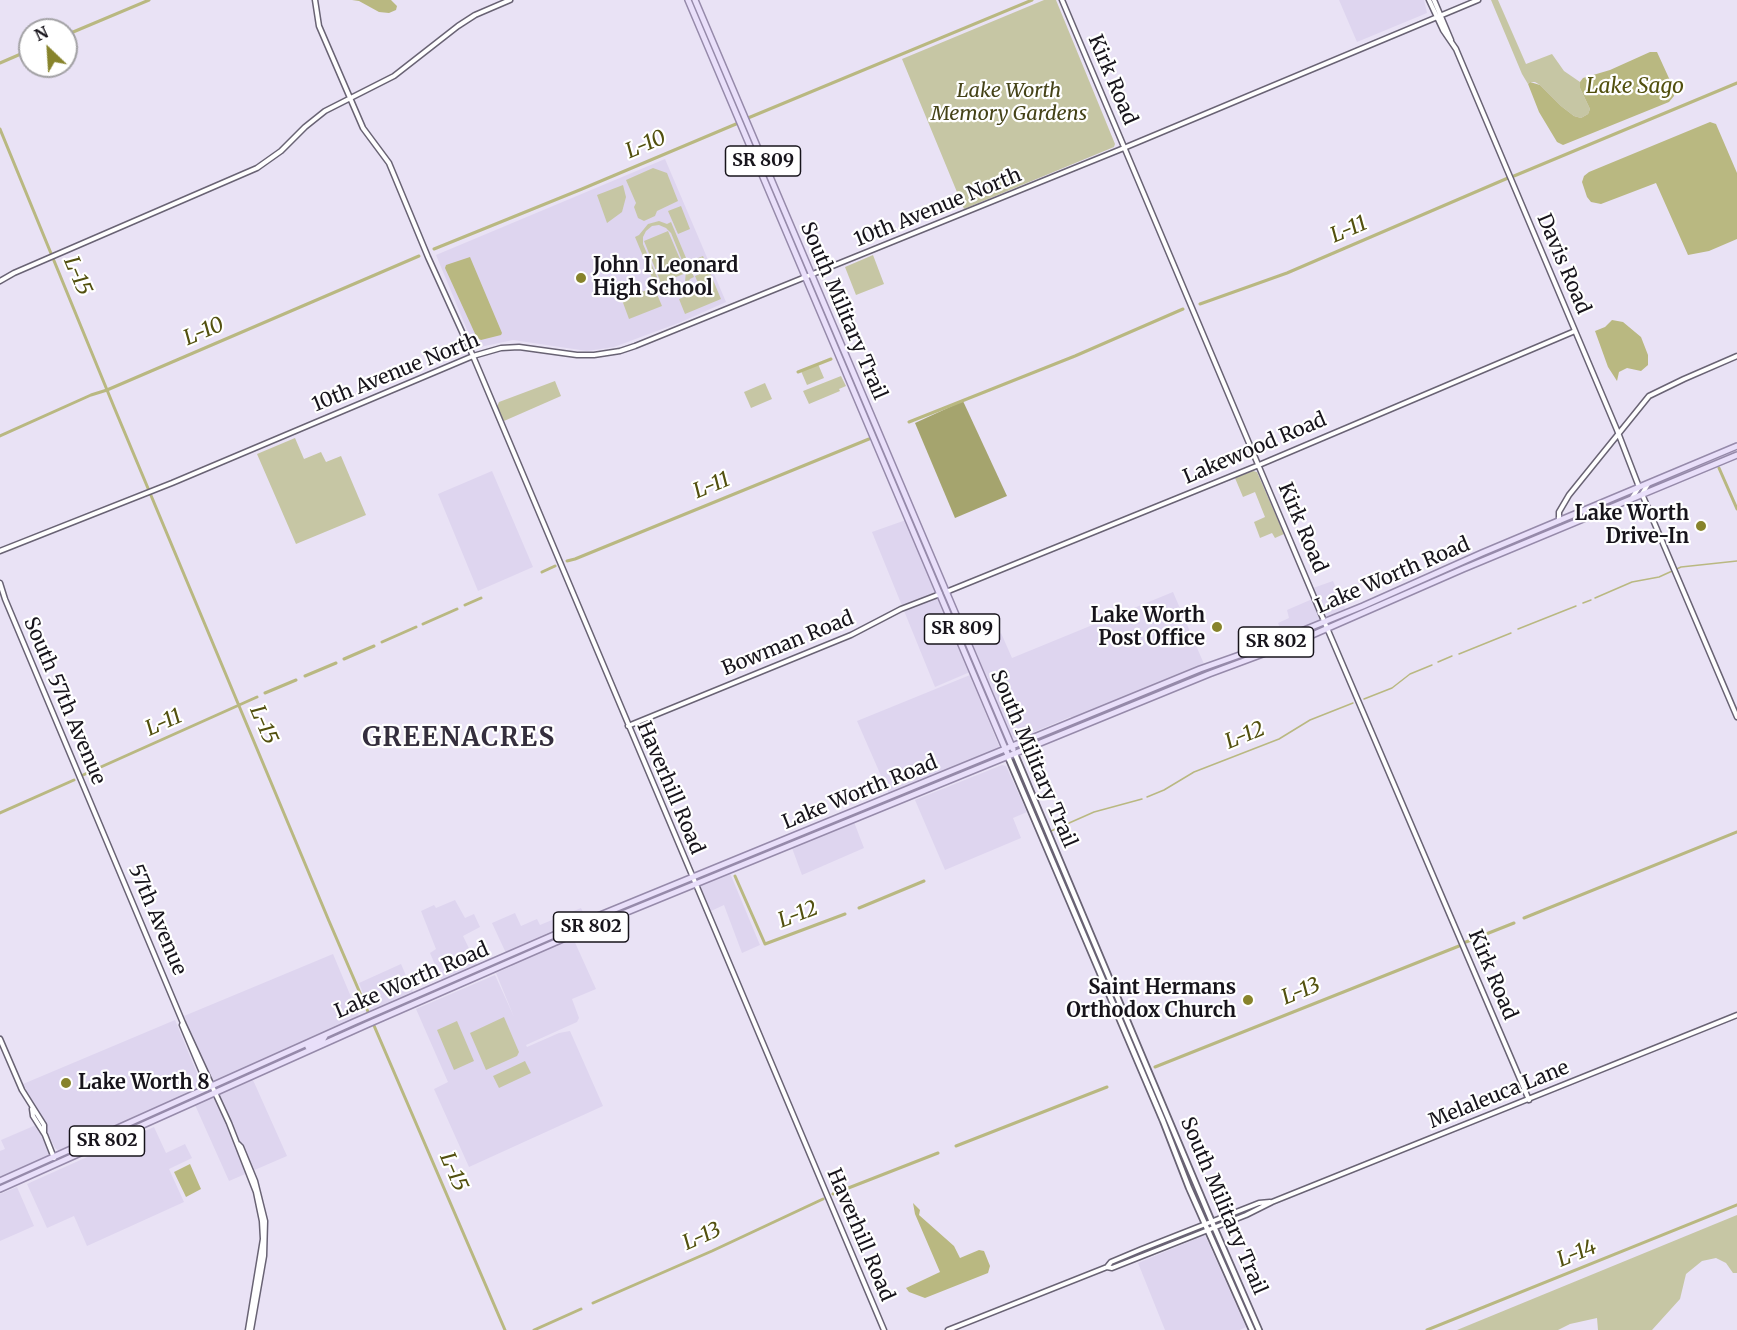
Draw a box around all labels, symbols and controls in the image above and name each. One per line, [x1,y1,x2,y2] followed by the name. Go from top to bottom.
[18,18,78,78] north arrow
[31,22,51,45] text: N
[1082,31,1142,129] street label: Kirk Road
[1586,74,1684,100] water label: Lake Sago
[931,79,1087,126] park label: Lake Worth Memory Gardens
[622,125,670,165] water label: L-10
[726,146,801,176] road number: SR 809
[851,163,1025,253] street label: 10th Avenue North
[1531,210,1595,318] street label: Davis Road
[1327,211,1371,249] water label: L-11
[795,219,891,403] street label: South Military Trail
[58,253,96,299] water label: L-15
[593,254,738,301] place label: John I Leonard High School
[574,271,588,285] marker: John I Leonard High School
[180,312,228,352] water label: L-10
[309,328,483,418] street label: 10th Avenue North
[1180,408,1330,490] street label: Lakewood Road
[690,467,734,505] water label: L-11
[1272,479,1332,577] street label: Kirk Road
[1574,502,1689,549] place label: Lake Worth Drive-In
[1694,519,1708,533] marker: Lake Worth Drive-In
[1312,533,1474,619] street label: Lake Worth Road
[1090,604,1205,651] place label: Lake Worth Post Office
[719,607,857,681] street label: Bowman Road
[18,614,110,788] street label: South 57th Avenue
[924,614,1000,644] road number: SR 809
[1210,620,1224,634] marker: Lake Worth Post Office
[1238,627,1314,657] road number: SR 802
[985,667,1081,851] street label: South Military Trail
[244,702,282,748] water label: L-15
[142,704,186,742] water label: L-11
[1222,717,1268,755] water label: L-12
[631,718,709,858] street label: Haverhill Road
[362,723,556,755] district label: GREENACRES
[779,751,941,835] street label: Lake Worth Road
[123,861,191,979] street label: 57th Avenue
[775,896,821,934] water label: L-12
[554,912,628,942] road number: SR 802
[1462,926,1522,1024] street label: Kirk Road
[331,938,493,1024] street label: Lake Worth Road
[1278,973,1324,1011] water label: L-13
[1066,976,1236,1023] place label: Saint Hermans Orthodox Church
[1241,993,1255,1007] marker: Saint Hermans Orthodox Church
[1425,1056,1573,1134] street label: Melaleuca Lane
[78,1071,210,1095] place label: Lake Worth 8
[59,1076,73,1090] marker: Lake Worth 8
[1175,1114,1271,1298] street label: South Military Trail
[70,1126,144,1156] road number: SR 802
[434,1149,472,1195] water label: L-15
[821,1165,899,1305] street label: Haverhill Road
[679,1218,725,1256] water label: L-13
[1554,1235,1600,1273] water label: L-14

